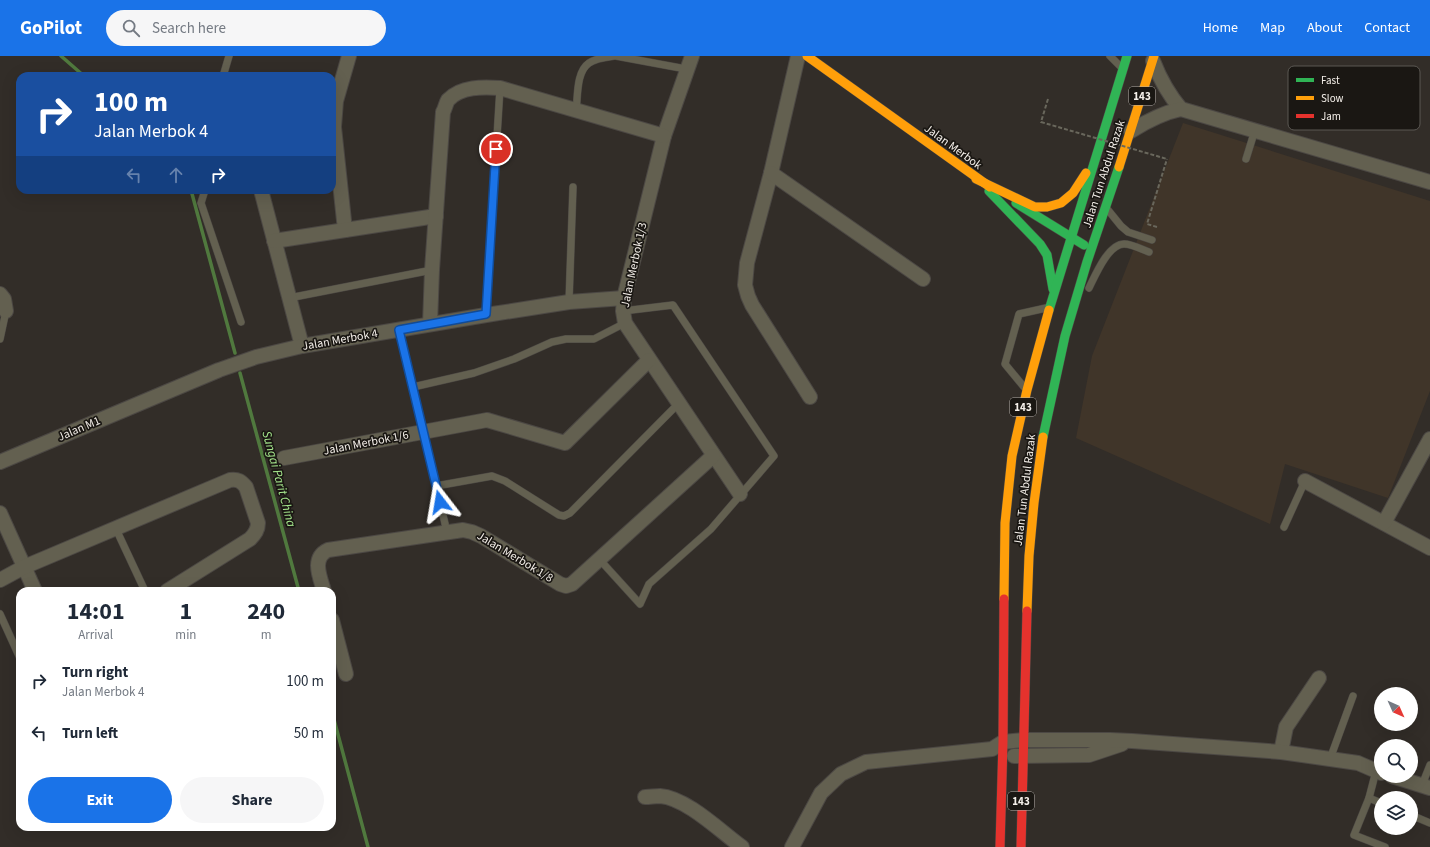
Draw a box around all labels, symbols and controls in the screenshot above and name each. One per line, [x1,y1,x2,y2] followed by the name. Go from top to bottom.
[106,10,386,46] search box
[20,15,82,42] text: GoPilot
[120,17,142,39] icon: search
[152,18,226,39] text: Search here
[1203,18,1238,38] text: Home
[1260,18,1285,38] text: Map
[1307,18,1342,38] text: About
[1364,18,1410,38] text: Contact
[1288,66,1420,130] legend
[1321,73,1340,88] text: Fast
[94,82,168,122] text: 100 m
[1129,87,1155,105] road number: 143
[28,88,80,140] icon: right
[1321,91,1344,106] text: Slow
[1321,109,1341,124] text: Jam
[1079,118,1130,230] street label: Jalan Tun Abdul Razak
[94,119,208,144] text: Jalan Merbok 4
[921,120,985,174] street label: Jalan Merbok
[479,132,513,166] pin
[485,138,507,160] icon: arrive
[123,164,145,186] icon: left
[165,164,187,186] icon: ahead
[207,164,229,186] icon: right
[617,221,651,309] street label: Jalan Merbok 1/3
[301,325,379,355] street label: Jalan Merbok 4
[1010,398,1036,416] road number: 143
[55,412,103,446] street label: Jalan M1
[322,426,410,460] street label: Jalan Merbok 1/6
[258,429,300,529] water label: Sungai Parit China
[1010,433,1040,547] street label: Jalan Tun Abdul Razak
[419,481,461,523] position arrow
[474,527,556,587] street label: Jalan Merbok 1/8
[67,594,125,629] text: 14:01
[180,594,192,629] text: 1
[247,594,285,629] text: 240
[78,626,113,644] text: Arrival
[175,626,196,644] text: min
[261,626,272,644] text: m
[62,662,128,683] text: Turn right
[28,670,50,692] icon: right
[286,671,324,692] text: 100 m
[62,683,145,701] text: Jalan Merbok 4
[1374,687,1418,731] north arrow
[1374,687,1418,835] map controls
[28,722,50,744] icon: left
[62,723,118,744] text: Turn left
[294,723,324,744] text: 50 m
[1374,739,1418,783] button: search
[28,777,172,823] button: Exit
[180,777,324,823] button: Share
[1374,791,1418,835] button: layers
[1008,792,1034,810] road number: 143

